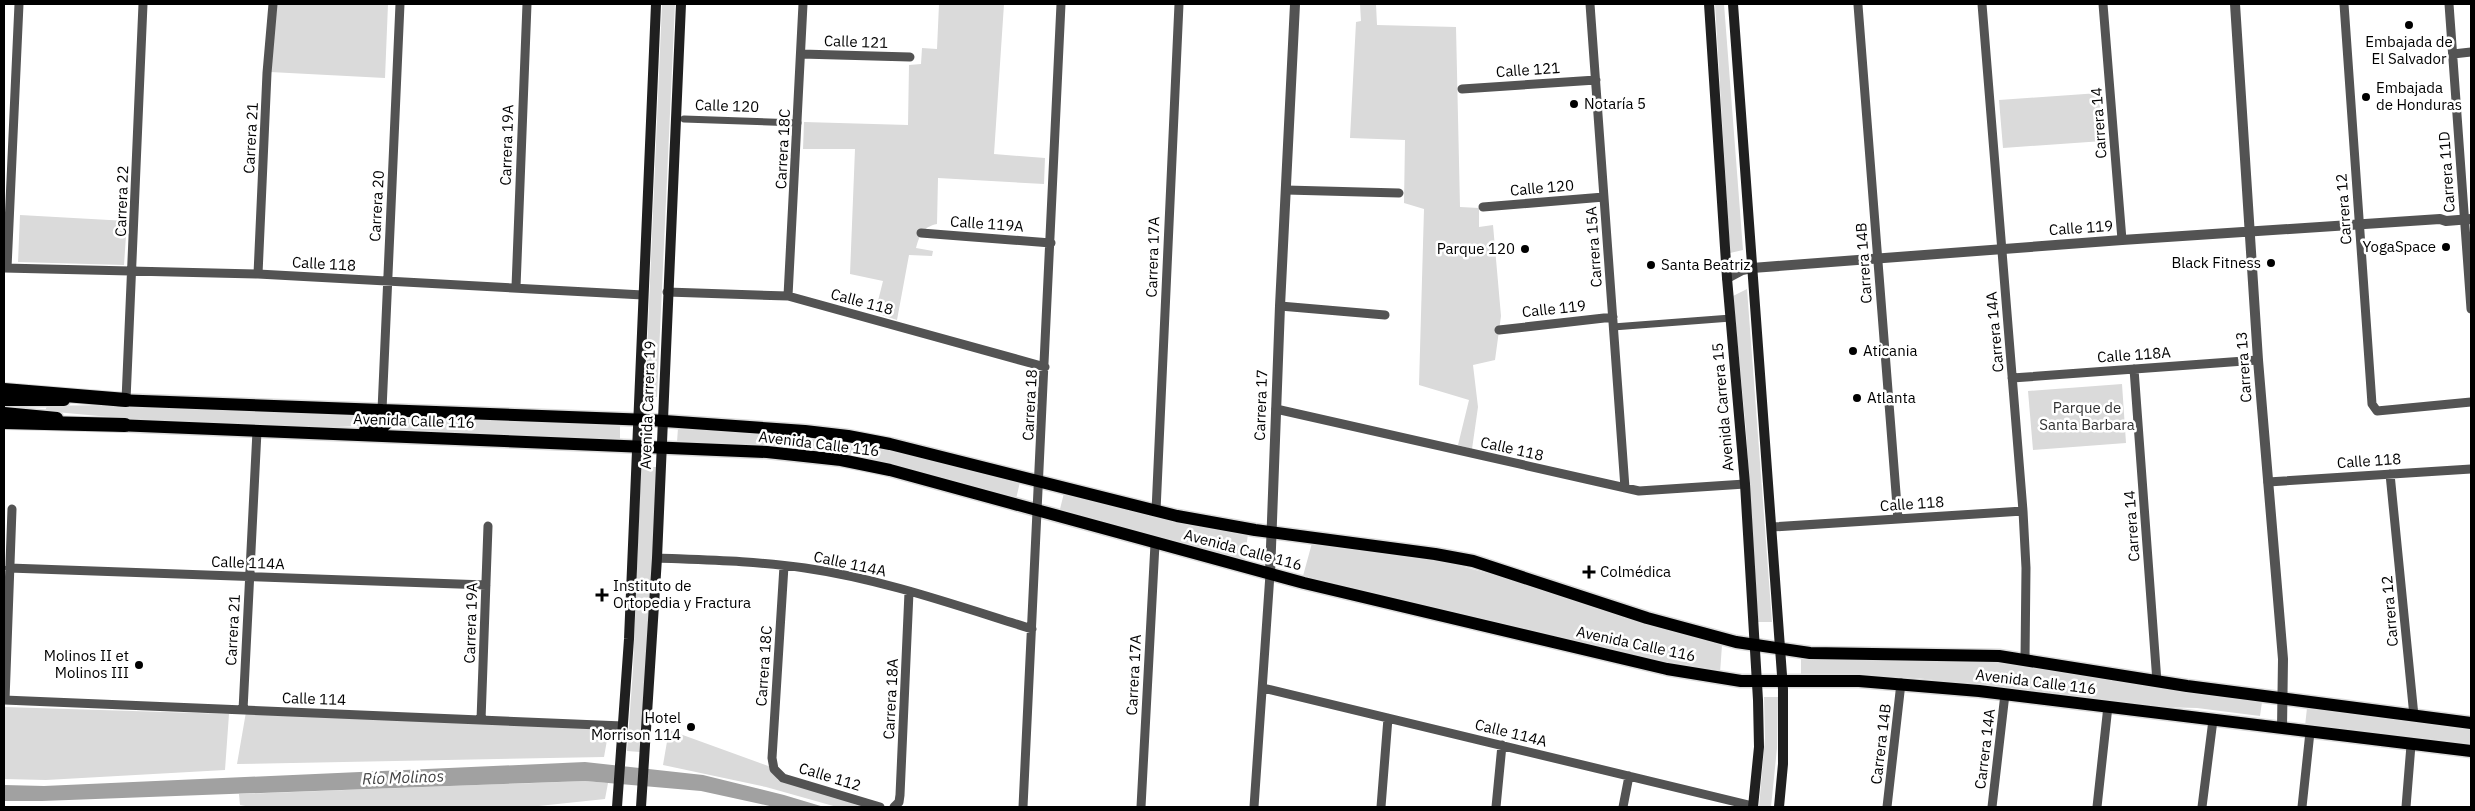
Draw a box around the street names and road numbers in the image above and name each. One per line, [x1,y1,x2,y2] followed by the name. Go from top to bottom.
[824,31,888,52] street label: Calle 121
[1495,58,1561,81] street label: Calle 121
[2087,87,2110,159] street label: Carrera 14
[695,95,759,116] street label: Calle 120
[239,102,262,174] street label: Carrera 21
[496,104,517,186] street label: Carrera 19A
[771,108,794,190] street label: Carrera 18C
[2434,131,2459,213] street label: Carrera 11D
[111,165,132,237] street label: Carrera 22
[365,170,388,242] street label: Carrera 20
[2332,173,2355,245] street label: Carrera 12
[1509,175,1575,200] street label: Calle 120
[1581,206,1606,288] street label: Carrera 15A
[950,211,1025,236] street label: Calle 119A
[1142,216,1163,298] street label: Carrera 17A
[2048,216,2114,239] street label: Calle 119
[1851,222,1876,304] street label: Carrera 14B
[291,252,357,275] street label: Calle 118
[829,284,896,319] street label: Calle 118
[1981,290,2008,373] street label: Carrera 14A
[1521,296,1587,321] street label: Calle 119
[2232,331,2255,403] street label: Carrera 13
[636,340,659,470] street label: Avenida Carrera 19
[1707,342,1738,472] street label: Avenida Carrera 15
[2096,342,2172,367] street label: Calle 118A
[1018,369,1041,441] street label: Carrera 18
[1250,369,1271,441] street label: Carrera 17
[353,409,475,432] street label: Avenida Calle 116
[758,427,881,460] street label: Avenida Calle 116
[1479,432,1546,465] street label: Calle 118
[2336,449,2402,472] street label: Calle 118
[2120,490,2143,562] street label: Carrera 14
[1879,492,1945,515] street label: Calle 118
[1182,525,1304,574] street label: Avenida Calle 116
[812,547,889,581] street label: Calle 114A
[211,552,286,573] street label: Calle 114A
[2377,575,2402,647] street label: Carrera 12
[460,582,481,664] street label: Carrera 19A
[221,594,244,666] street label: Carrera 21
[1575,622,1698,665] street label: Avenida Calle 116
[751,625,776,707] street label: Carrera 18C
[1122,634,1145,716] street label: Carrera 17A
[879,658,902,740] street label: Carrera 18A
[1975,665,2098,698] street label: Avenida Calle 116
[282,688,346,709] street label: Calle 114
[1866,702,1895,785] street label: Carrera 14B
[1970,707,1999,790] street label: Carrera 14A
[1473,714,1550,751] street label: Calle 114A
[797,758,864,795] street label: Calle 112

